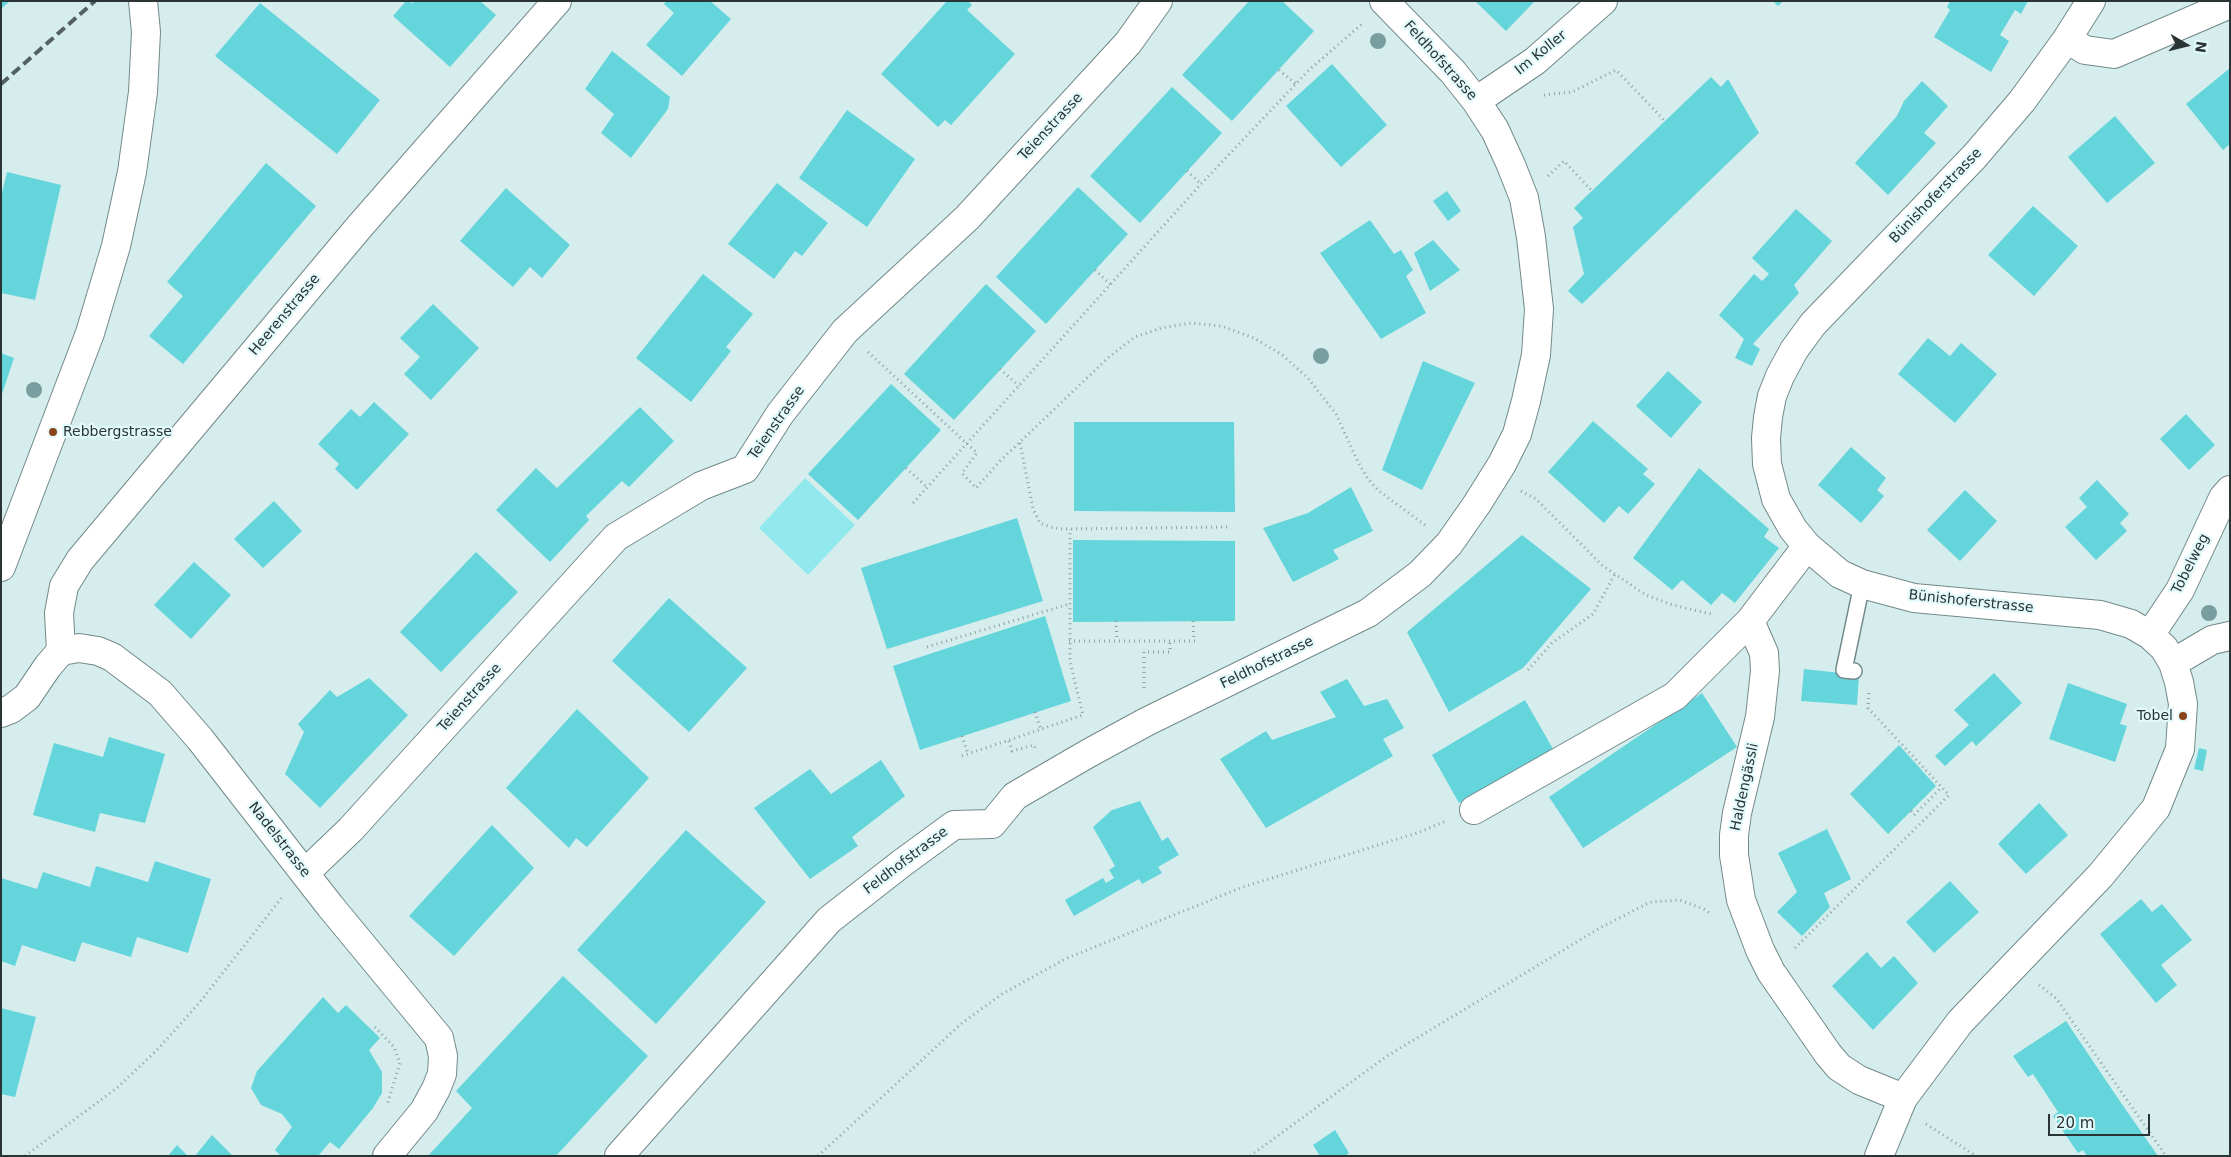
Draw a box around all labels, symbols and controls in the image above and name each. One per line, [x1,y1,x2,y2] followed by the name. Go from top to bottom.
[1400,18,1480,104] street label: Feldhofstrasse
[2161,20,2211,70] north arrow
[1512,27,1570,79] street label: Im Koller
[2192,40,2210,54] text: N
[1015,90,1087,164] street label: Teienstrasse
[1886,145,1986,247] street label: Bünishoferstrasse
[246,271,324,359] street label: Heerenstrasse
[745,383,809,463] street label: Teienstrasse
[63,424,172,440] place label: Rebbergstrasse
[47,426,59,438] marker: Rebbergstrasse
[2169,531,2213,597] street label: Tobelweg
[1908,587,2034,617] street label: Bünishoferstrasse
[1218,633,1316,693] street label: Feldhofstrasse
[435,660,505,736] street label: Teienstrasse
[2137,708,2173,724] place label: Tobel
[2177,710,2189,722] marker: Tobel
[1728,742,1762,832] street label: Haldengässli
[244,799,314,881] street label: Nadelstrasse
[860,824,952,898] street label: Feldhofstrasse
[2051,1104,2154,1136] scale bar
[2056,1114,2094,1132] text: 20 m

